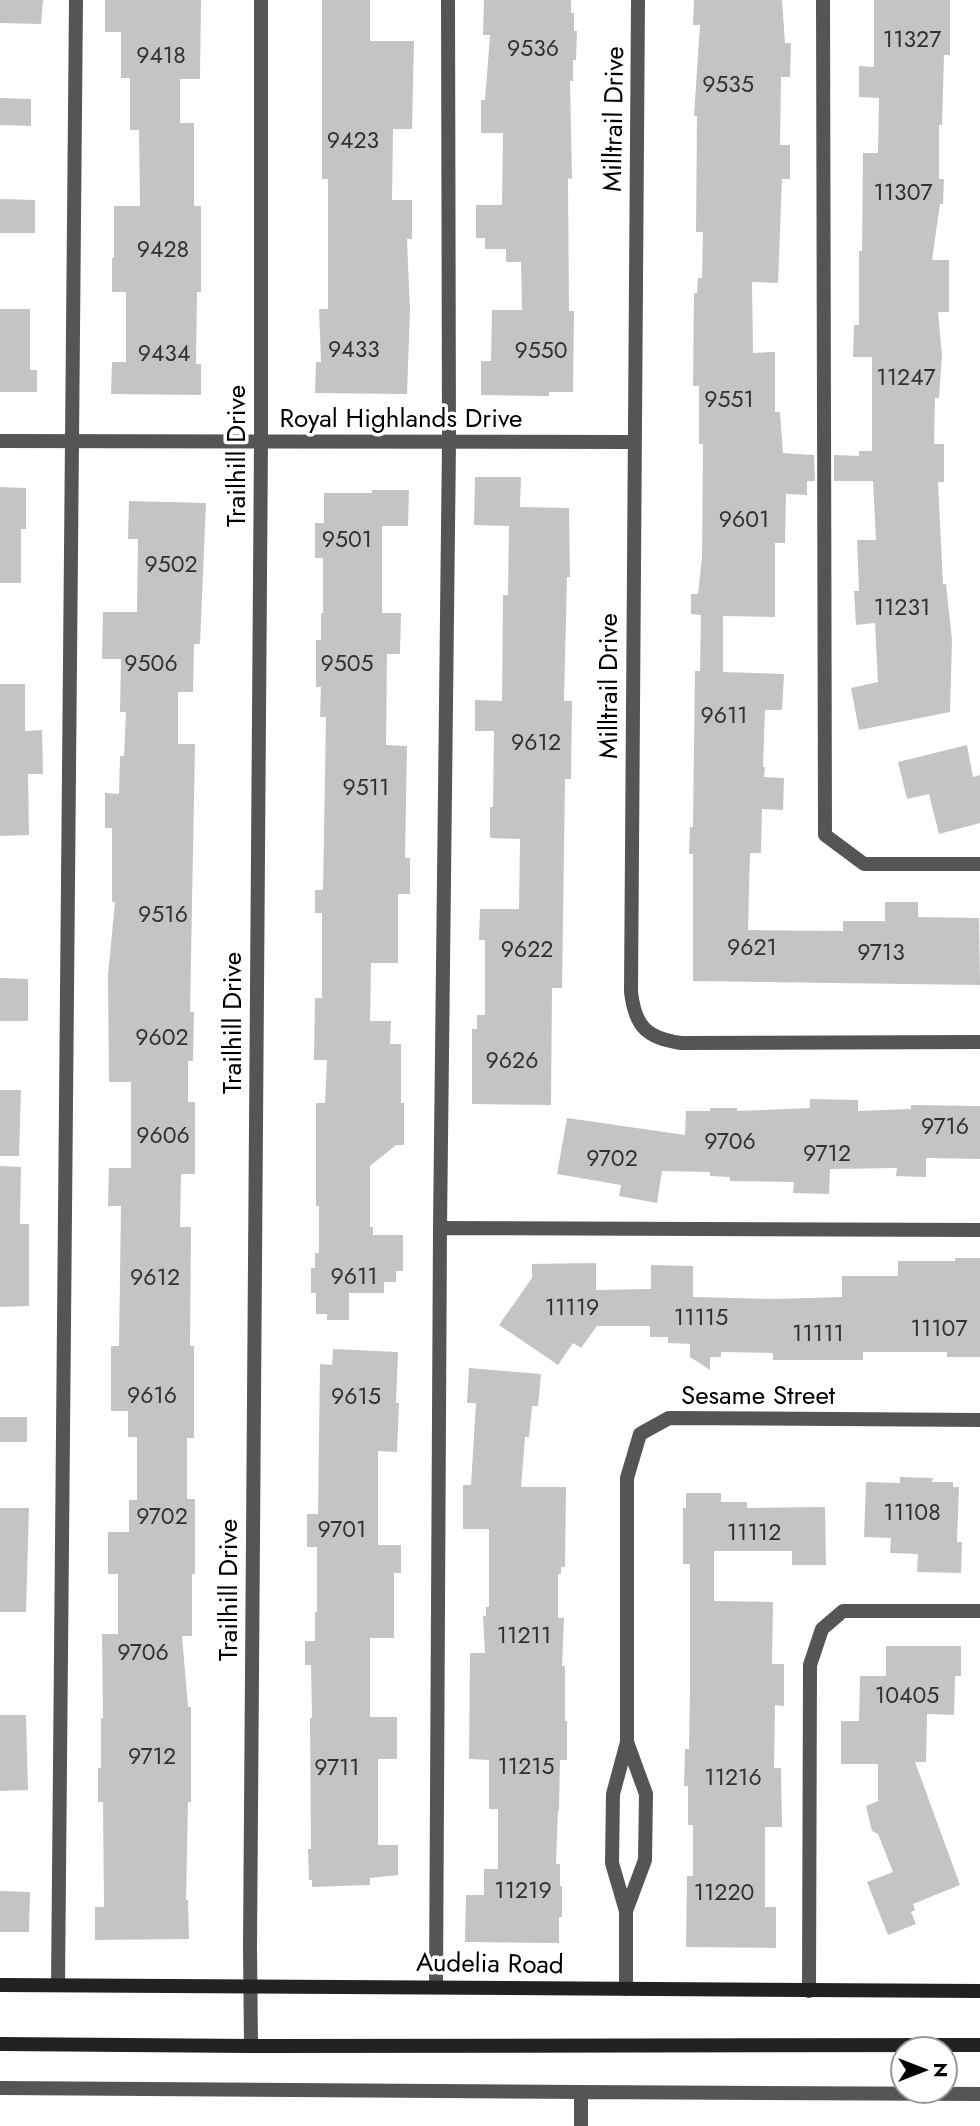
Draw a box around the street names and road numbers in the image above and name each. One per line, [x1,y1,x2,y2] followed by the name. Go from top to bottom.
[593,46,633,192] street label: Milltrail Drive
[217,385,255,527] street label: Trailhill Drive
[280,399,522,437] street label: Royal Highlands Drive
[589,613,627,759] street label: Milltrail Drive
[213,952,251,1094] street label: Trailhill Drive
[681,1376,836,1414] street label: Sesame Street
[209,1519,247,1661] street label: Trailhill Drive
[416,1943,564,1983] street label: Audelia Road

